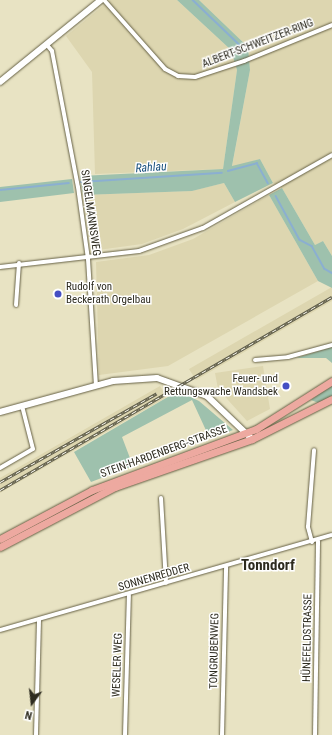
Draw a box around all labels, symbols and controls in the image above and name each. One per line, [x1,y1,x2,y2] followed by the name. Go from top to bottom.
[200,17,316,71] street label: ALBERT-SCHWEITZER-RING
[135,160,167,176] water label: Rahlau
[77,169,103,257] street label: SINGELMANNSWEG
[66,281,151,307] place label: Rudolf von Beckerath Orgelbau
[53,289,63,299] marker: Rudolf von Beckerath Orgelbau
[164,373,278,399] place label: Feuer- und Rettungswache Wandsbek
[281,381,291,391] marker: Feuer- und Rettungswache Wandsbek
[99,423,229,481] street label: STEIN-HARDENBERG-STRASSE
[241,557,295,575] district label: Tonndorf
[117,562,191,594] street label: SONNENREDDER
[301,594,315,682] street label: HÜNEFELDSTRASSE
[208,613,222,689] street label: TONGRUBENWEG
[110,633,126,697] street label: WESELER WEG
[12,683,52,723] north arrow
[24,708,34,722] text: N

